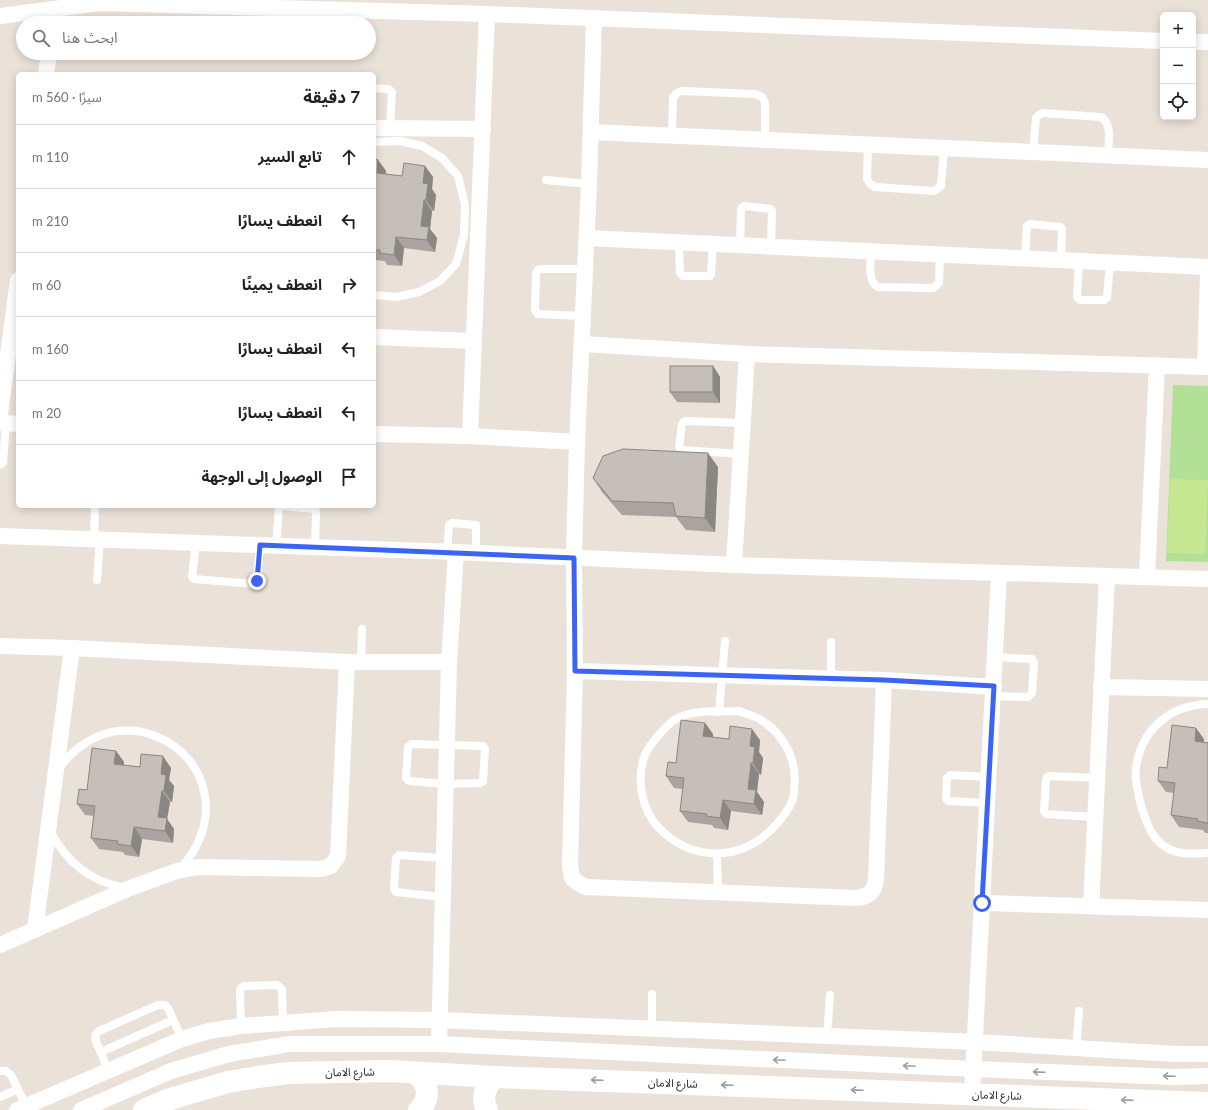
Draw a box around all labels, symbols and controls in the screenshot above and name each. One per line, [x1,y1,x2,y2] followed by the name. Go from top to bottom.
[1160,12,1196,120] map controls
[1160,12,1196,48] button: +
[16,16,376,60] search box
[30,27,52,49] icon: search
[62,28,118,46] text: ابحث هنا
[1160,48,1196,84] button: −
[1160,84,1196,120] button: locate
[303,86,360,107] text: 7 دقيقة
[32,89,102,105] text: سيرًا · 560 m
[338,146,360,168] icon: ahead
[258,147,322,165] text: تابع السير
[32,149,69,165] text: 110 m
[338,210,360,232] icon: left
[238,211,322,229] text: انعطف يسارًا
[32,213,69,229] text: 210 m
[338,274,360,296] icon: right
[242,275,322,293] text: انعطف يمينًا
[32,277,61,293] text: 60 m
[338,338,360,360] icon: left
[238,339,322,357] text: انعطف يسارًا
[32,341,69,357] text: 160 m
[338,402,360,424] icon: left
[238,403,322,421] text: انعطف يسارًا
[32,405,61,421] text: 20 m
[338,466,360,488] icon: arrive
[201,467,322,485] text: الوصول إلى الوجهة
[248,572,266,590] route end
[973,894,991,912] route start
[773,1056,786,1064] one-way arrow
[903,1063,916,1070] one-way arrow
[325,1065,375,1080] street label: شارع الامان
[1033,1068,1046,1075] one-way arrow
[1163,1073,1176,1080] one-way arrow
[648,1075,698,1092] street label: شارع الامان
[591,1077,604,1084] one-way arrow
[721,1081,734,1089] one-way arrow
[851,1086,864,1094] one-way arrow
[972,1087,1022,1104] street label: شارع الامان
[1121,1096,1134,1104] one-way arrow

